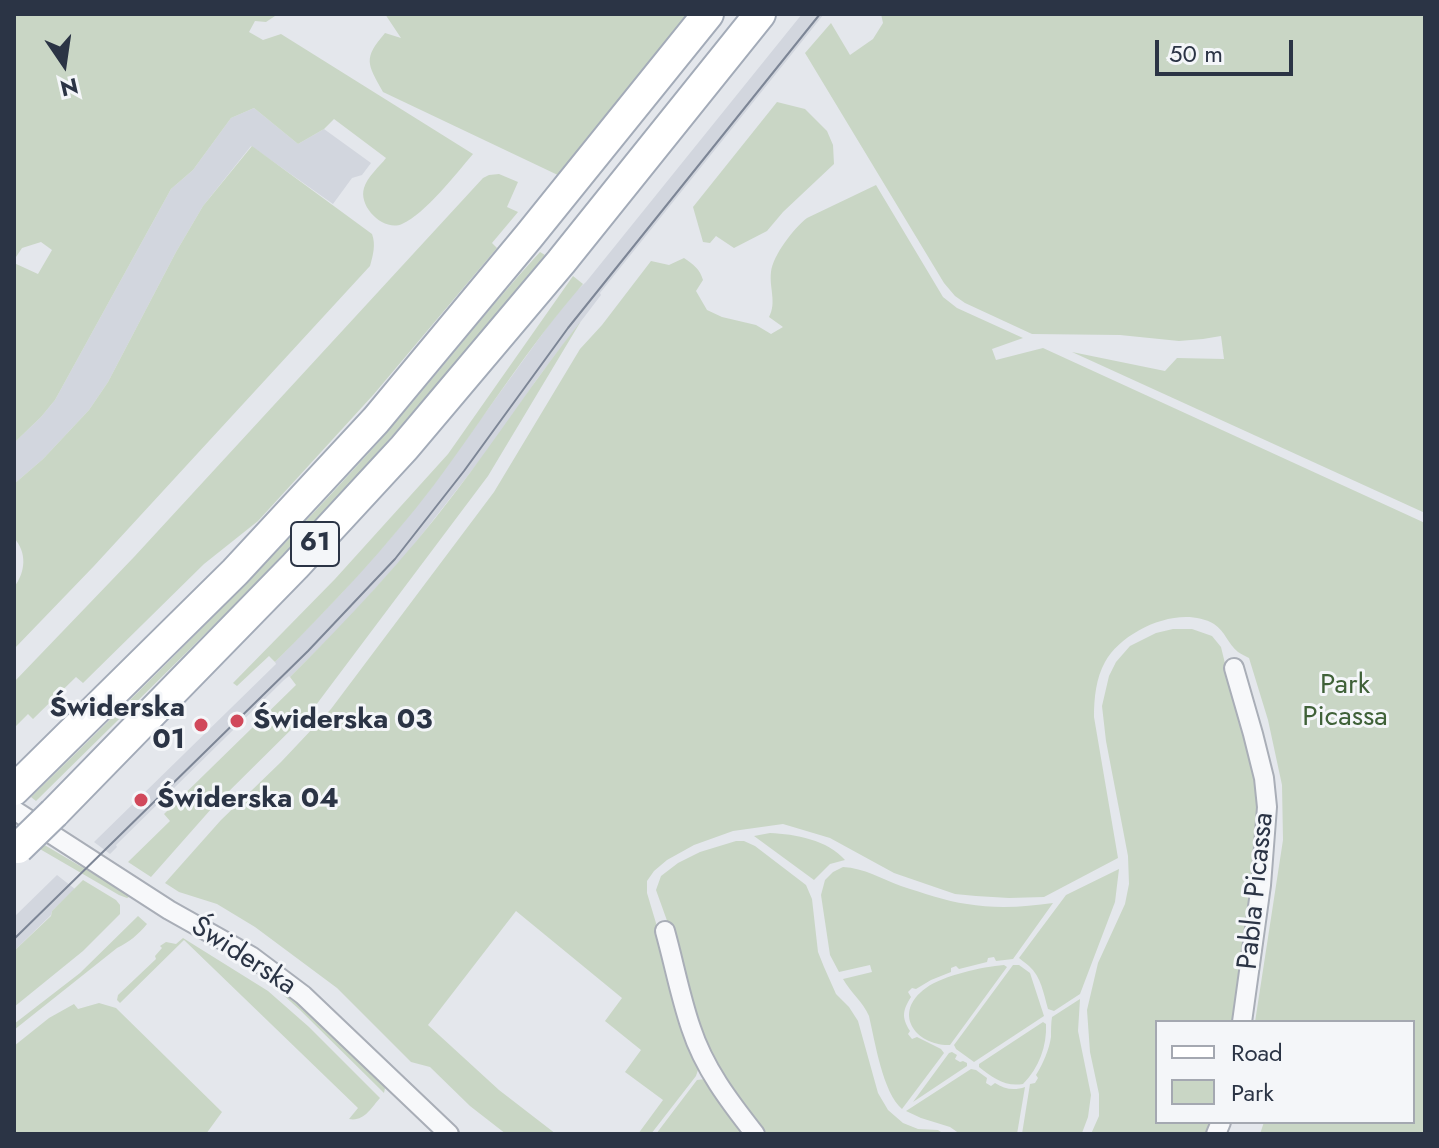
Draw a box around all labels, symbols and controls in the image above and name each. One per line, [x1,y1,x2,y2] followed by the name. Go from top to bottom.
[24,24,104,104] north arrow
[1159,24,1297,74] scale bar
[1169,36,1223,71] text: 50 m
[57,70,82,105] text: N
[291,522,339,566] road number: 61
[1302,669,1388,735] park label: Park Picassa
[50,692,185,758] place label: Świderska 01
[253,704,433,738] place label: Świderska 03
[228,712,246,730] marker: Świderska 03
[192,716,210,734] marker: Świderska 01
[157,783,339,817] place label: Świderska 04
[132,791,150,809] marker: Świderska 04
[1232,811,1282,971] street label: Pabla Picassa
[184,911,302,1003] street label: Świderska
[1155,1020,1415,1124] legend
[1231,1035,1283,1070] text: Road
[1231,1075,1274,1110] text: Park

